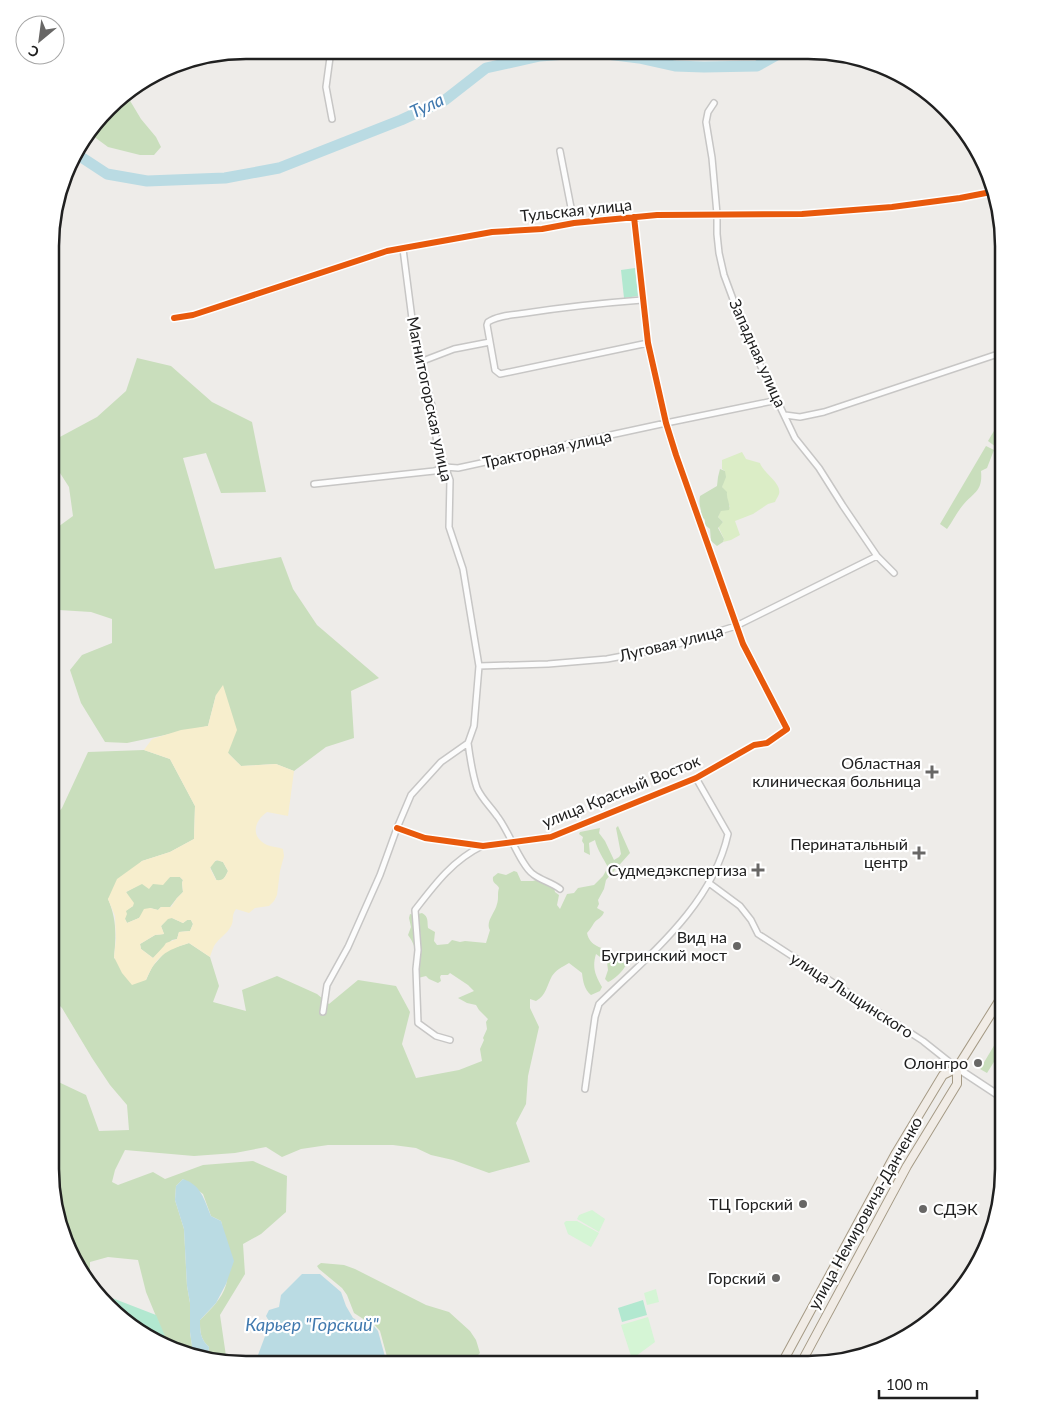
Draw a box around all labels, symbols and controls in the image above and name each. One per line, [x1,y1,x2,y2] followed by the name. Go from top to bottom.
[15,15,65,65] north arrow
[25,42,42,61] text: С
[406,88,447,122] water label: Тула
[519,194,633,225] street label: Тульская улица
[726,296,791,410] street label: Западная улица
[404,315,457,483] street label: Магнитогорская улица
[481,426,613,471] street label: Тракторная улица
[616,620,725,665] street label: Луговая улица
[539,750,703,831] street label: улица Красный Восток
[752,753,921,790] place label: Областная клиническая больница
[925,765,939,779] marker: Областная клиническая больница
[790,834,908,871] place label: Перинатальный центр
[912,846,926,860] marker: Перинатальный центр
[608,860,747,879] place label: Судмедэкспертиза
[751,863,765,877] marker: Судмедэкспертиза
[601,927,727,964] place label: Вид на Бугринский мост
[731,940,743,952] marker: Вид на Бугринский мост
[787,948,917,1041] street label: улица Лыщинского
[904,1053,968,1072] place label: Олонгро
[972,1057,984,1069] marker: Олонгро
[803,1113,926,1313] street label: улица Немировича-Данченко
[709,1194,793,1213] place label: ТЦ Горский
[797,1198,809,1210] marker: ТЦ Горский
[933,1199,978,1218] place label: СДЭК
[917,1203,929,1215] marker: СДЭК
[708,1268,766,1287] place label: Горский
[770,1272,782,1284] marker: Горский
[245,1313,380,1335] water label: Карьер "Горский"
[879,1368,976,1400] scale bar
[886,1375,928,1393] text: 100 m

